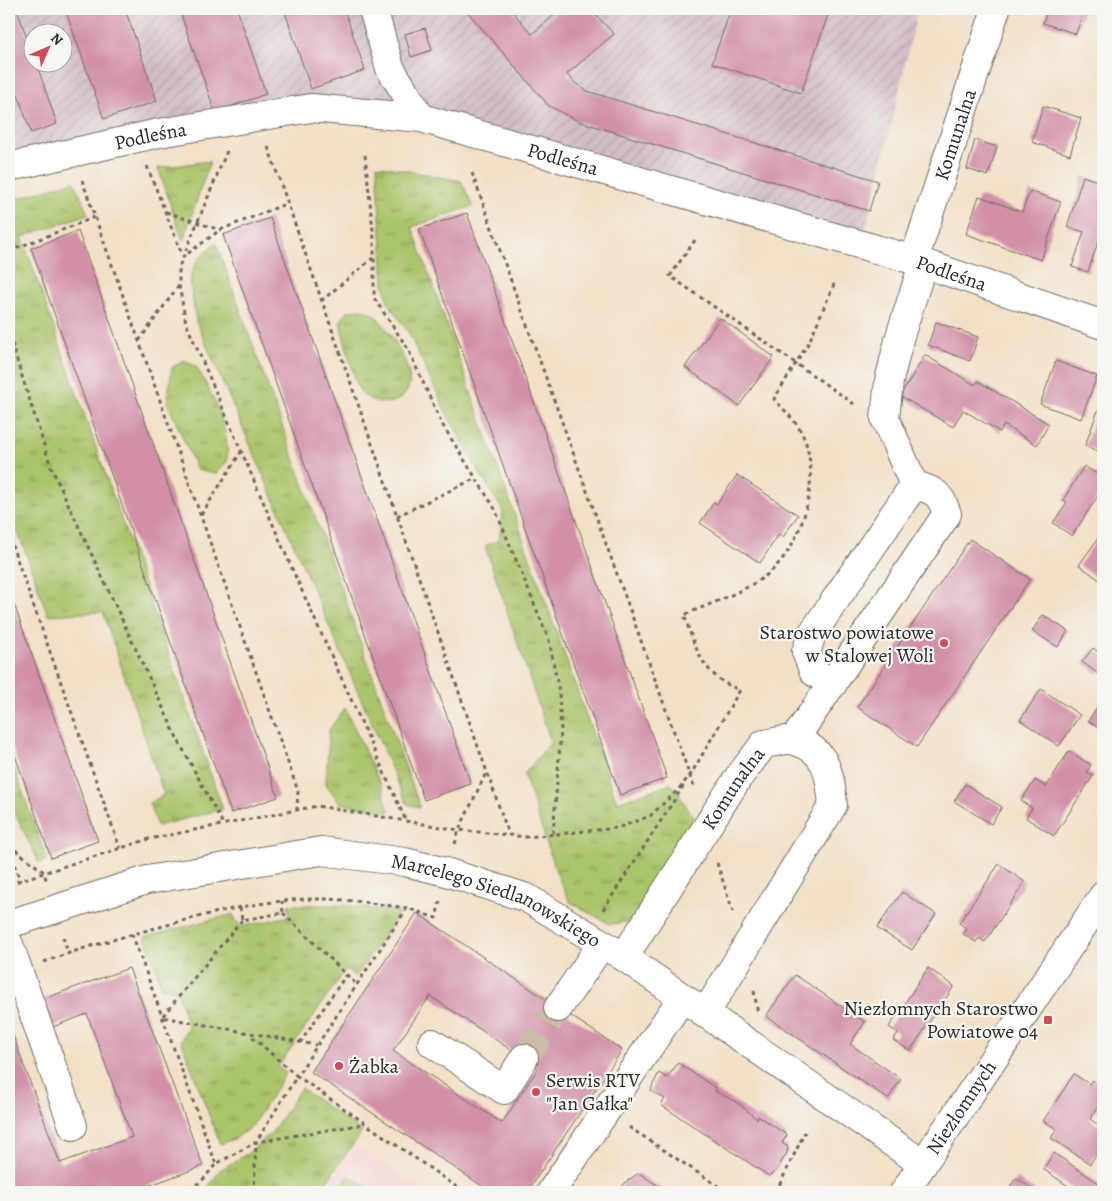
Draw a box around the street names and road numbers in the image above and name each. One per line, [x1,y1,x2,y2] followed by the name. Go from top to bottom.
[927,85,983,184] street label: Komunalna
[112,115,189,156] street label: Podleśna
[524,136,602,182] street label: Podleśna
[913,248,991,298] street label: Podleśna
[695,740,771,835] street label: Komunalna
[390,847,606,953] street label: Marcelego Siedlanowskiego
[919,1055,1003,1160] street label: Niezłomnych

